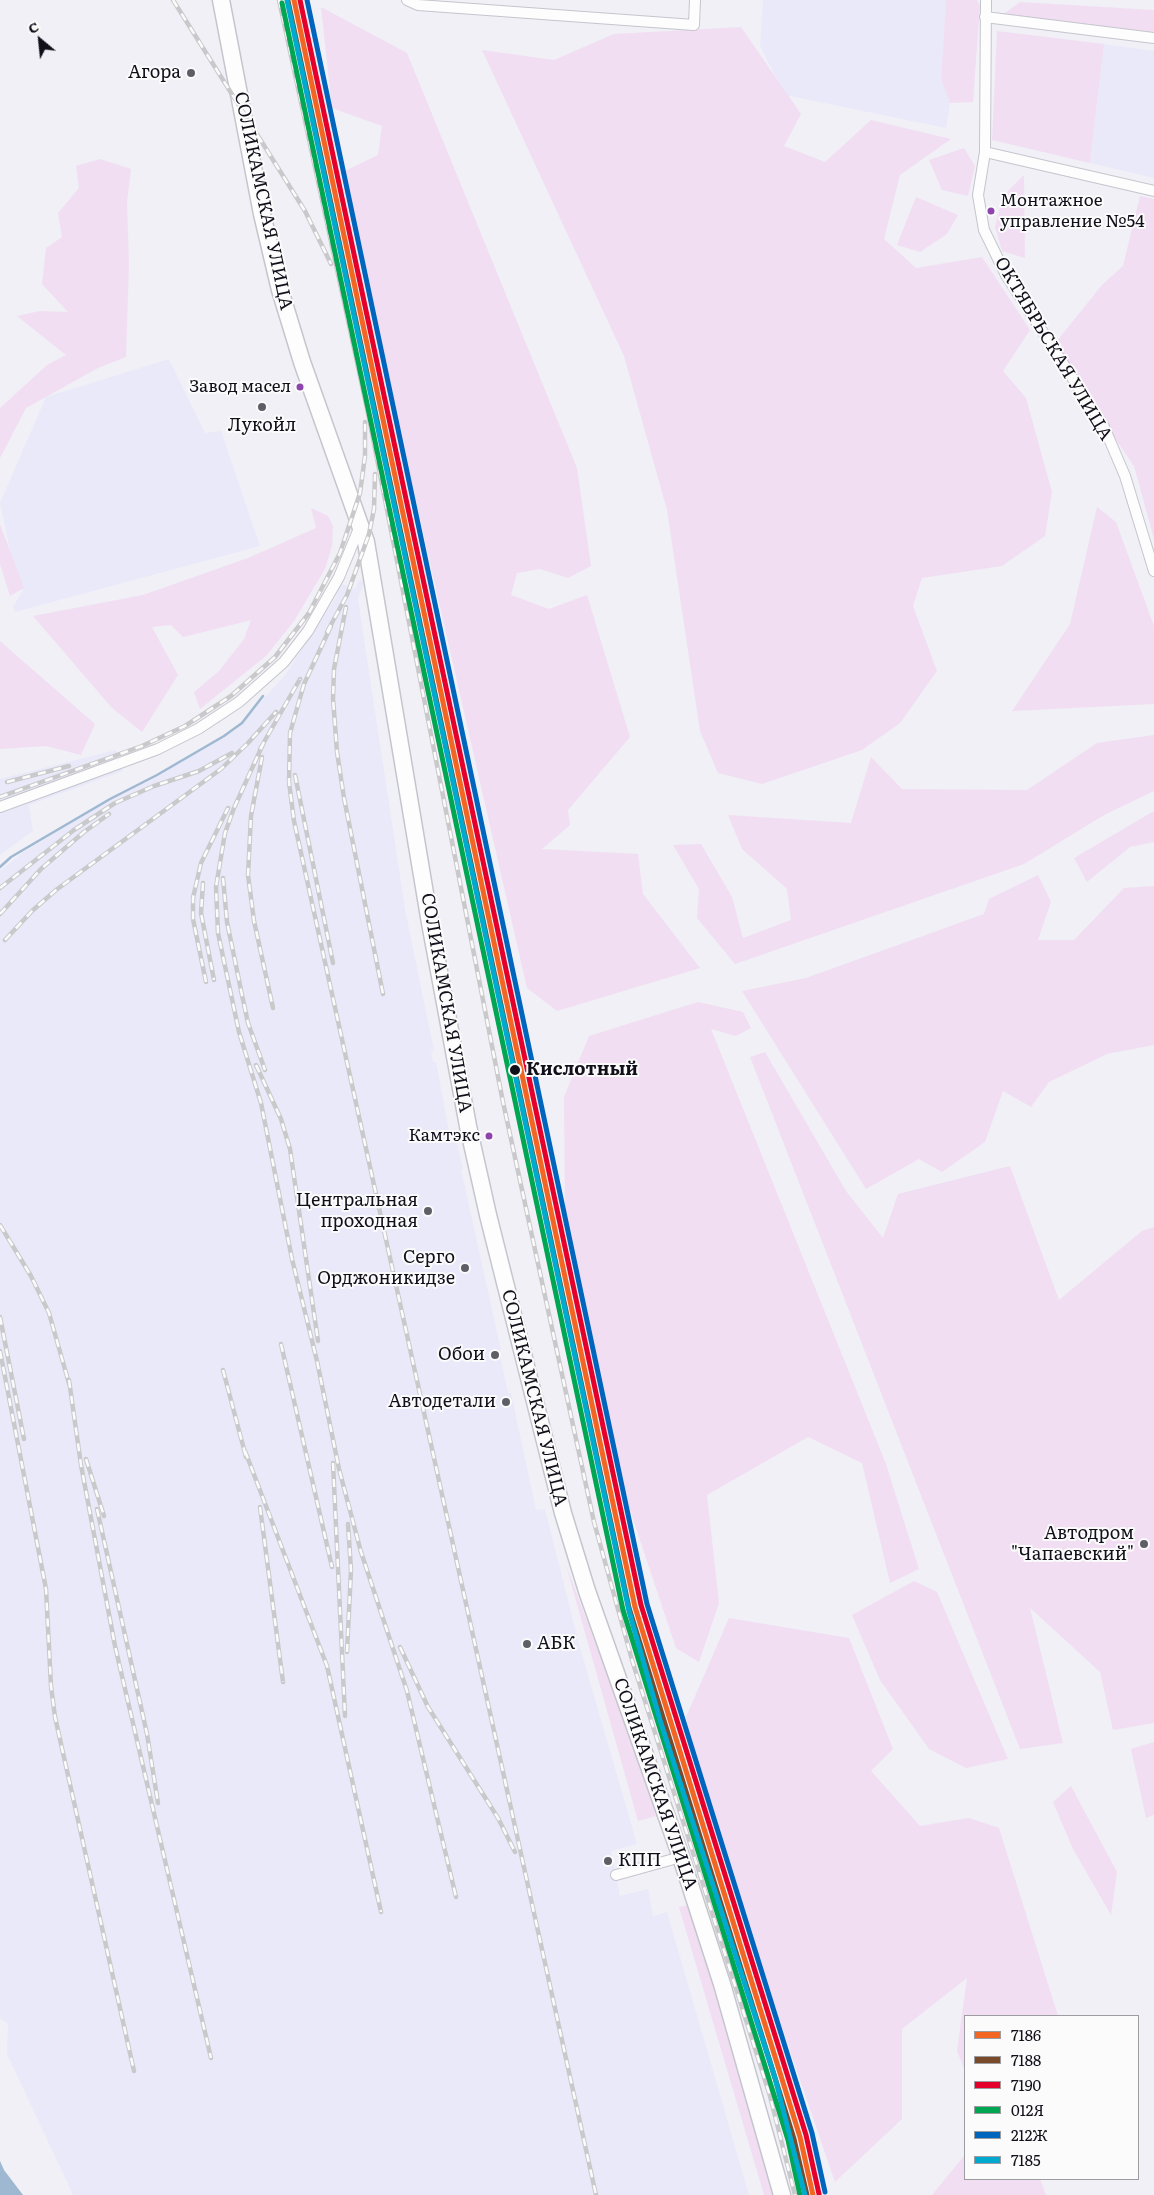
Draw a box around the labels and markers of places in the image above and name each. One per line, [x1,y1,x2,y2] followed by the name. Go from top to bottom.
[128,62,181,84] place label: Агора
[185,67,197,79] marker: Агора
[1000,191,1145,231] place label: Монтажное управление №54
[986,206,996,216] marker: Монтажное управление №54
[189,377,291,397] place label: Завод масел
[295,382,305,392] marker: Завод масел
[256,401,268,413] marker: Лукойл
[228,415,296,437] place label: Лукойл
[526,1059,638,1081] place label: Кислотный
[508,1063,522,1077] marker: Кислотный
[409,1126,480,1146] place label: Камтэкс
[484,1131,494,1141] marker: Камтэкс
[296,1190,418,1232] place label: Центральная проходная
[422,1205,434,1217] marker: Центральная проходная
[317,1247,455,1290] place label: Серго Орджоникидзе
[459,1262,471,1274] marker: Серго Орджоникидзе
[438,1344,485,1366] place label: Обои
[489,1349,501,1361] marker: Обои
[388,1391,496,1413] place label: Автодетали
[500,1396,512,1408] marker: Автодетали
[1011,1523,1134,1566] place label: Автодром "Чапаевский"
[1138,1538,1150,1550] marker: Автодром "Чапаевский"
[537,1633,575,1655] place label: АБК
[521,1638,533,1650] marker: АБК
[618,1850,661,1872] place label: КПП
[602,1855,614,1867] marker: КПП

